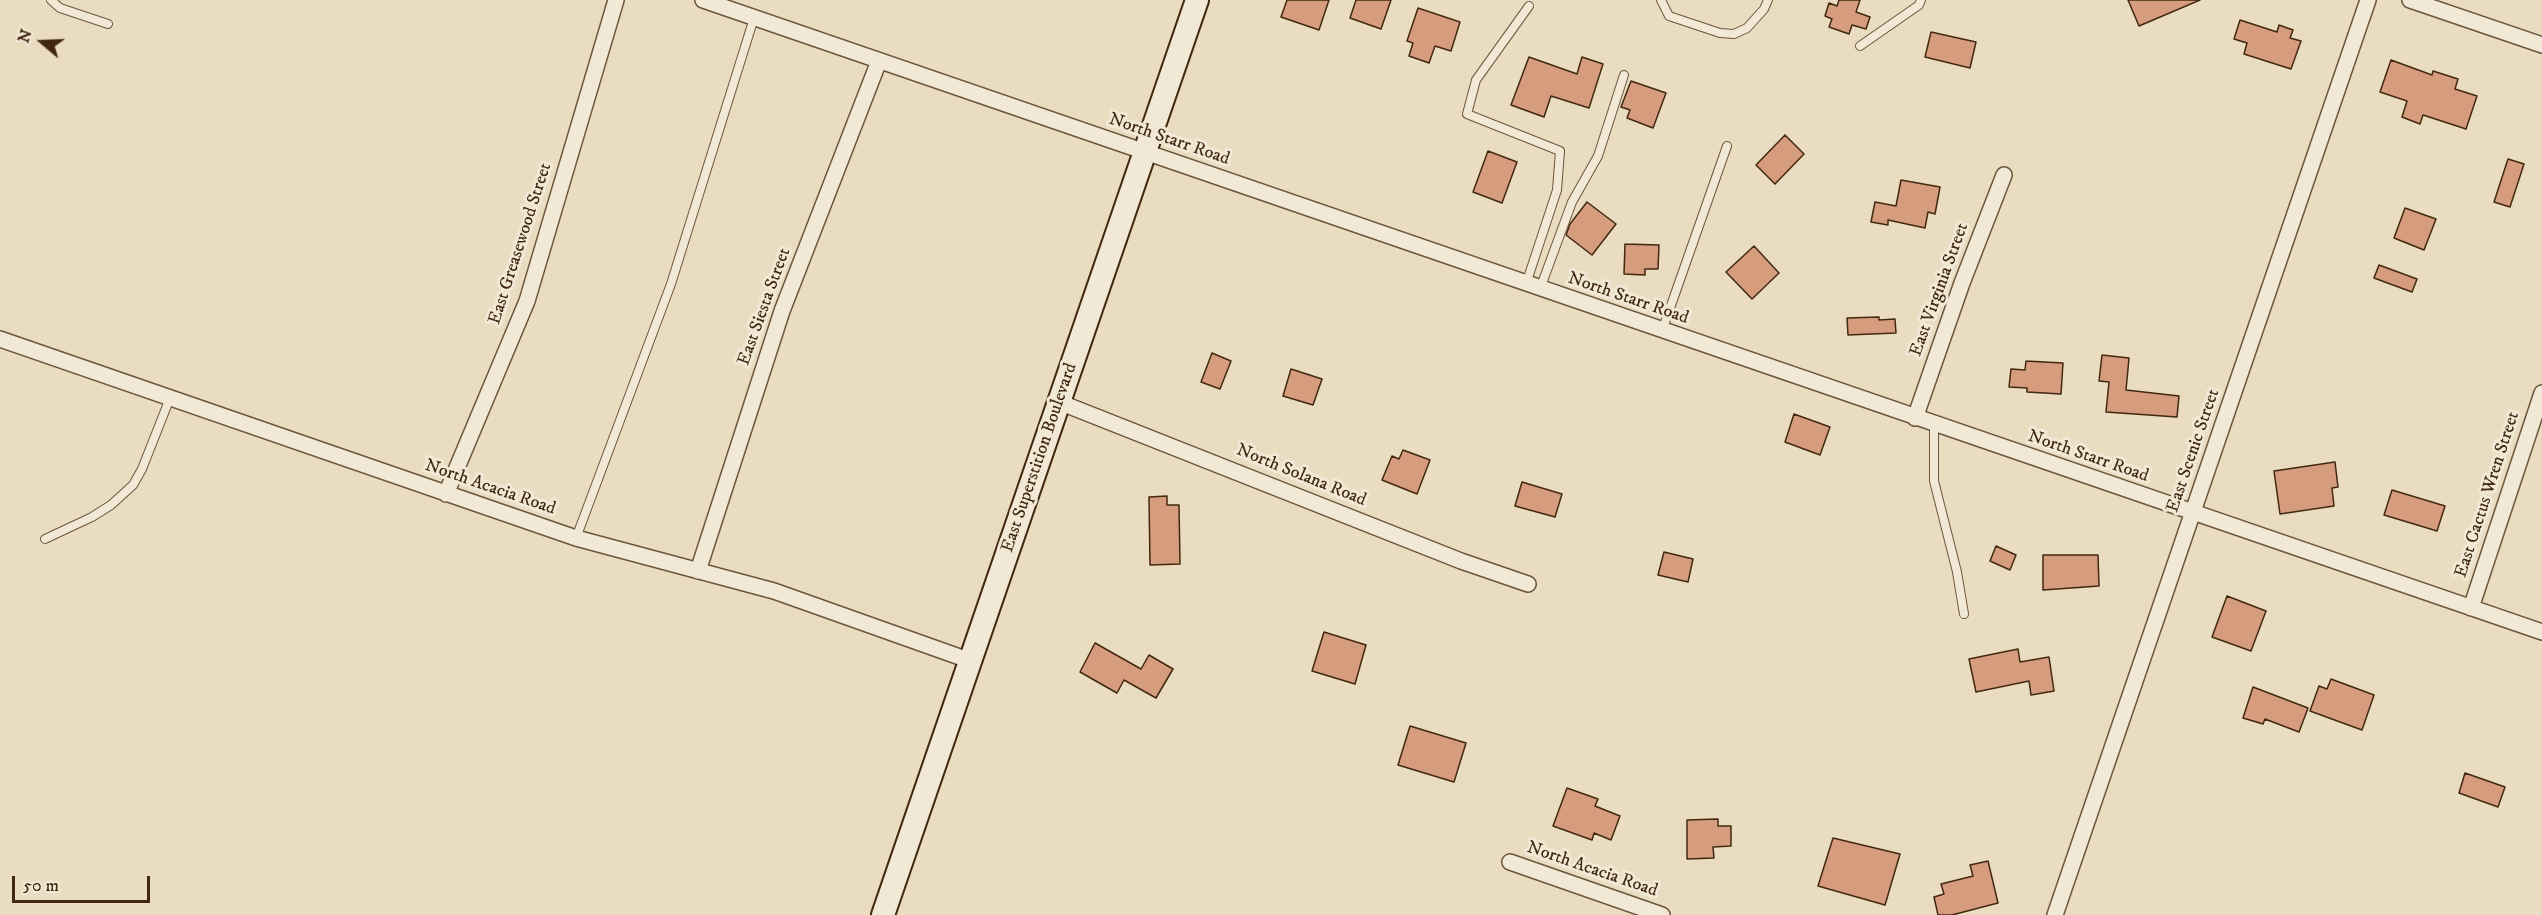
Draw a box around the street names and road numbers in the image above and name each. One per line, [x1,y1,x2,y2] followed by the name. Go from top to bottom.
[1106,109,1232,171] street label: North Starr Road
[485,161,557,327] street label: East Greasewood Street
[1906,220,1974,360] street label: East Virginia Street
[734,245,796,369] street label: East Siesta Street
[1565,268,1691,330] street label: North Starr Road
[997,360,1083,556] street label: East Superstition Boulevard
[2163,387,2225,515] street label: East Scenic Street
[2451,409,2525,581] street label: East Cactus Wren Street
[2025,426,2151,488] street label: North Starr Road
[1233,440,1369,512] street label: North Solana Road
[422,456,558,520] street label: North Acacia Road
[1524,838,1660,902] street label: North Acacia Road

